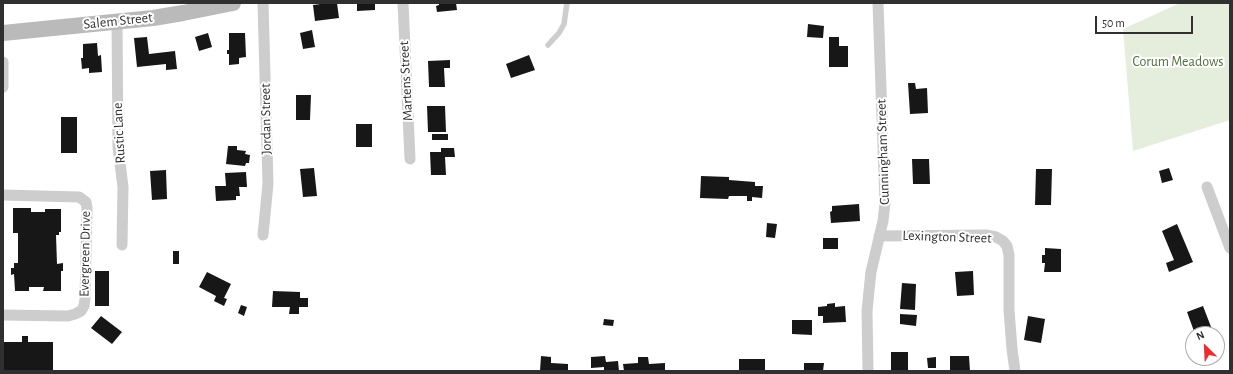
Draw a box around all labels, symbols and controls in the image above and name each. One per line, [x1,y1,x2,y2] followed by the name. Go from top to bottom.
[1097,8,1195,34] scale bar
[83,9,153,33] street label: Salem Street
[1102,17,1125,29] text: 50 m
[396,41,416,121] street label: Martens Street
[1133,54,1223,70] park label: Corum Meadows
[257,83,275,155] street label: Jordan Street
[873,99,893,205] street label: Cunningham Street
[109,102,129,164] street label: Rustic Lane
[76,211,94,297] street label: Evergreen Drive
[902,227,992,247] street label: Lexington Street
[1185,326,1225,366] north arrow
[1195,329,1206,342] text: N

